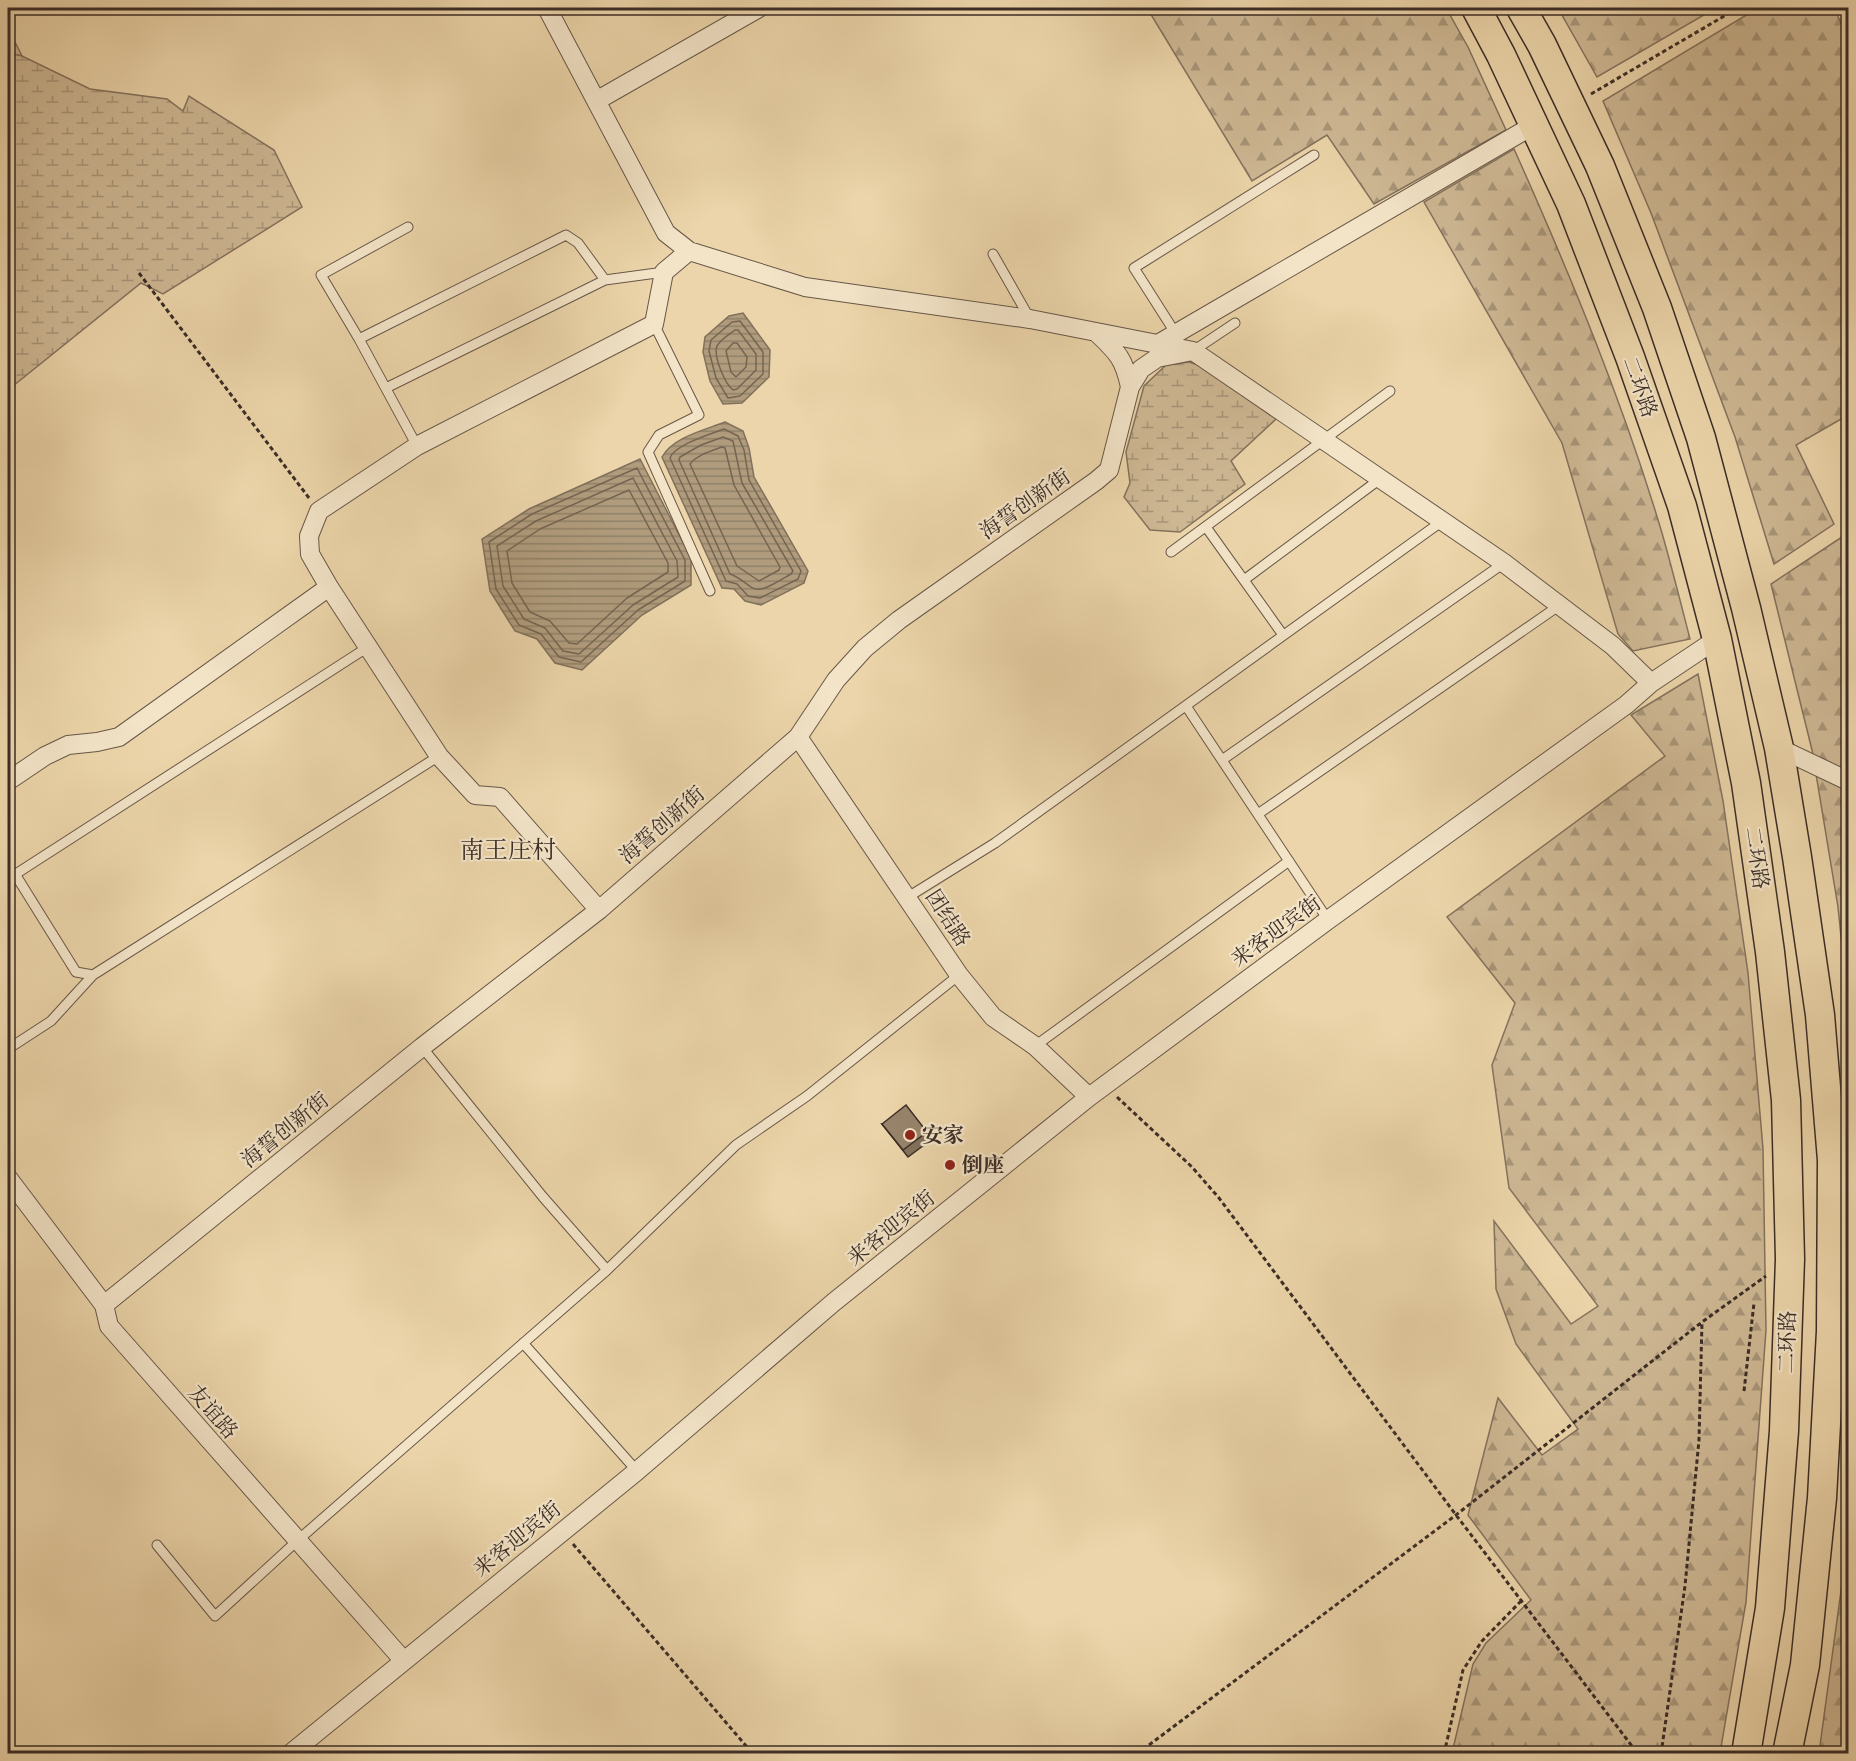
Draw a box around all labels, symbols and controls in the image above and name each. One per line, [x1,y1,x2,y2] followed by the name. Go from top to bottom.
[1615,353,1662,422] street label: 二环路
[975,464,1077,546] street label: 海誓创新街
[615,782,711,871] street label: 海誓创新街
[1738,825,1773,891] street label: 二环路
[460,836,556,867] district label: 南王庄村
[918,885,975,953] street label: 团结路
[1226,890,1327,974] street label: 来客迎宾街
[237,1088,335,1175] street label: 海誓创新街
[922,1123,964,1150] place label: 安家
[903,1128,917,1142] marker: 安家
[962,1153,1004,1180] place label: 倒座
[943,1158,957,1172] marker: 倒座
[843,1186,941,1273] street label: 来客迎宾街
[1774,1310,1803,1374] street label: 二环路
[181,1380,243,1446] street label: 友谊路
[469,1497,567,1584] street label: 来客迎宾街

